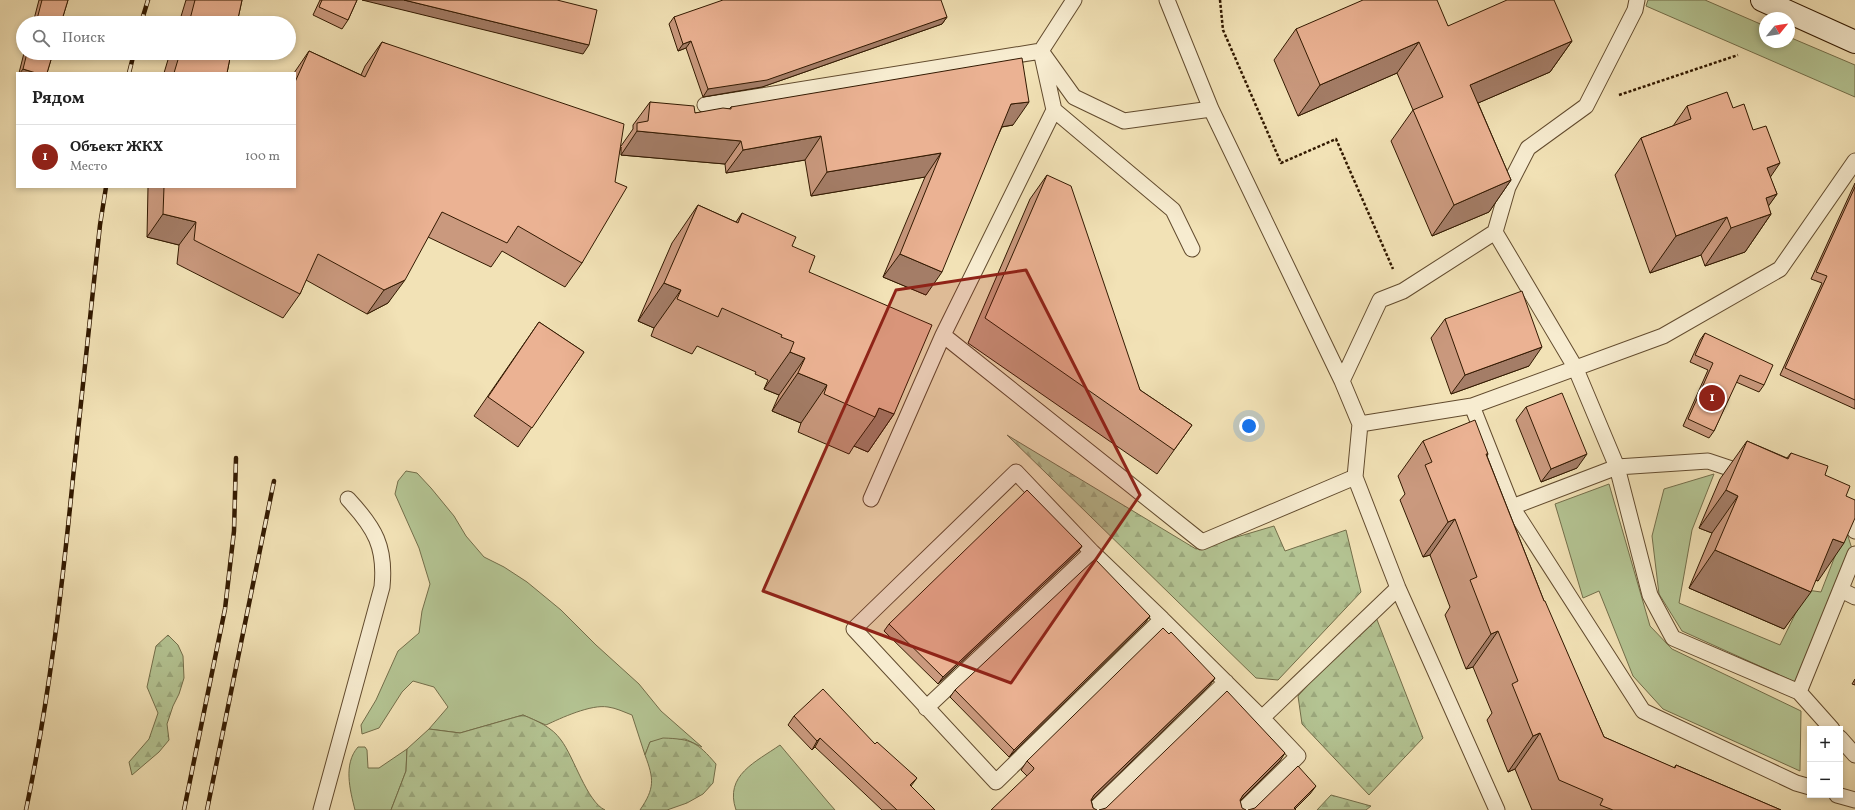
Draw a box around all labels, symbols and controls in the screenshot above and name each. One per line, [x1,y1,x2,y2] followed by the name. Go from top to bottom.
[1759,12,1795,48] north arrow
[16,16,296,60] search box
[30,27,52,49] icon: search
[62,28,105,49] text: Поиск
[32,87,85,110] text: Рядом
[70,137,163,158] text: Объект ЖКХ
[42,148,48,166] text: 1
[245,148,280,166] text: 100 m
[70,158,107,176] text: Место
[1699,383,1725,413] pin: 1
[1239,416,1259,436] your location
[1807,726,1843,798] map controls
[1807,726,1843,762] button: +
[1807,762,1843,798] button: −

